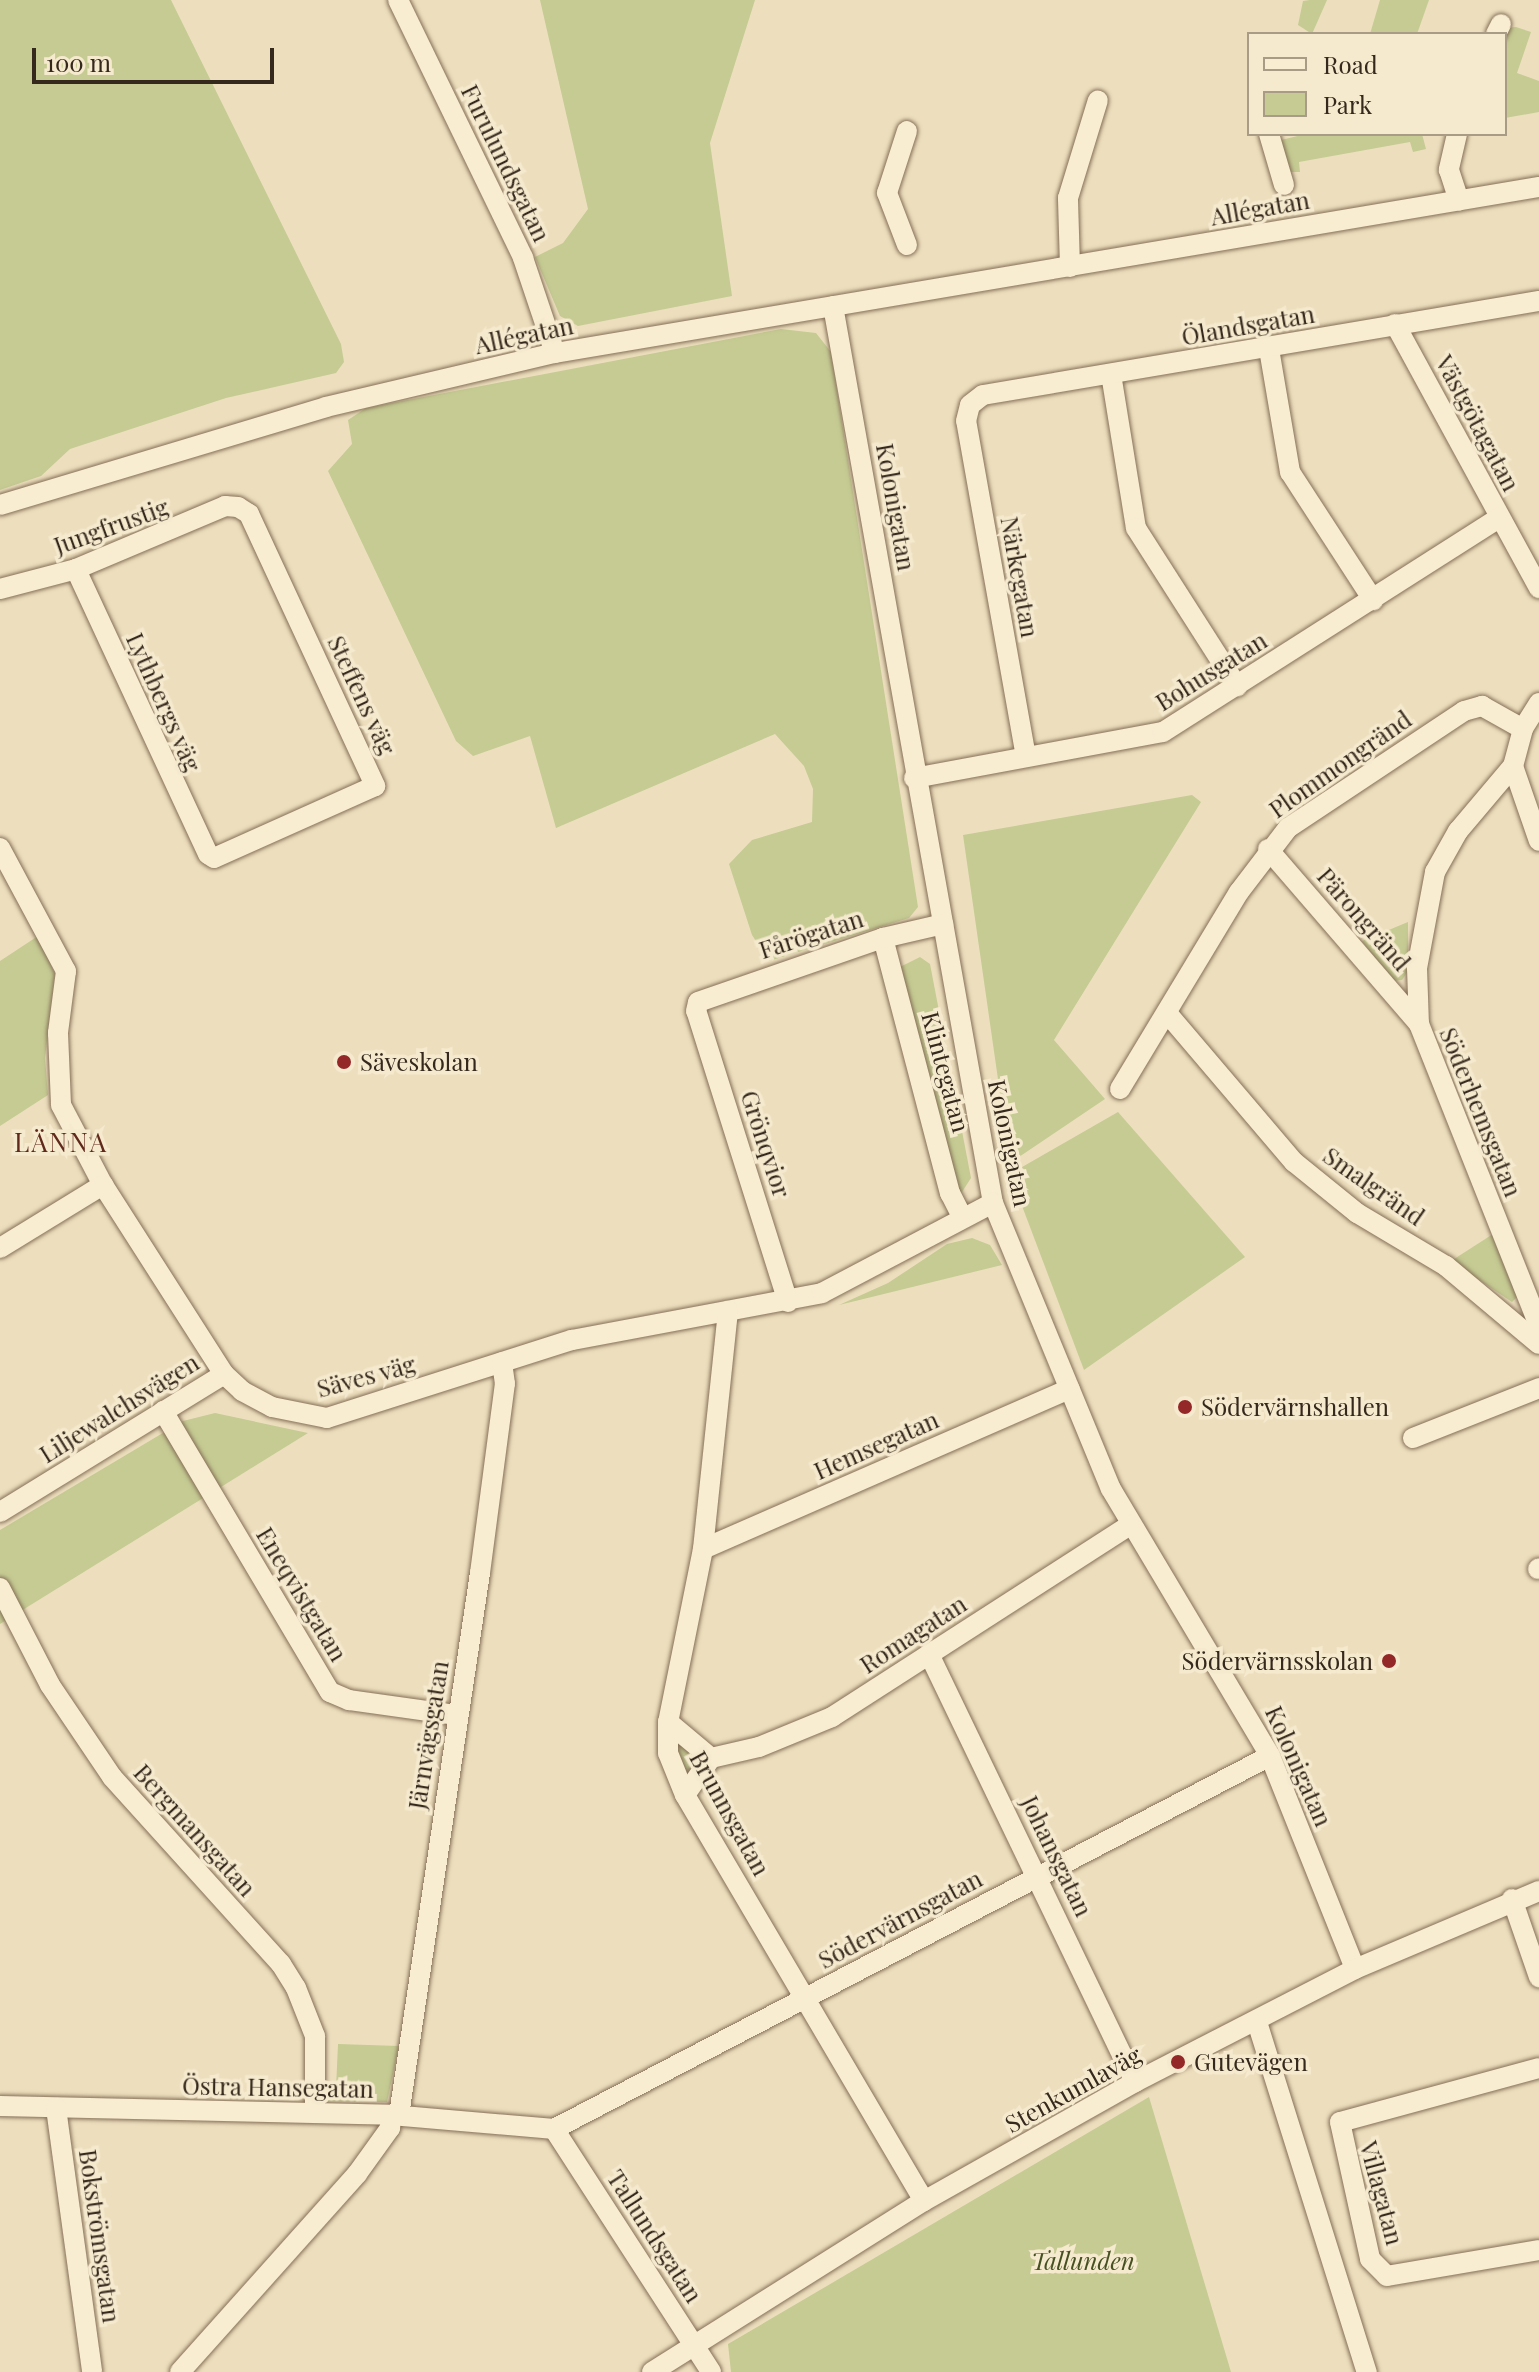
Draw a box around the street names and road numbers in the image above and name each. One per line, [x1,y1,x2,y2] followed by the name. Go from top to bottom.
[456,80,556,246] street label: Furulundsgatan
[1208,185,1312,231] street label: Allégatan
[1179,299,1317,351] street label: Ölandsgatan
[472,311,576,359] street label: Allégatan
[1430,350,1526,496] street label: Västgötagatan
[871,441,921,573] street label: Kolonigatan
[50,492,172,560] street label: Jungfrustig
[995,514,1045,640] street label: Närkegatan
[1150,625,1272,717] street label: Bohusgatan
[121,628,207,776] street label: Lythbergs väg
[322,631,402,759] street label: Steffens väg
[1263,704,1417,824] street label: Plommongränd
[1312,862,1416,976] street label: Pärongränd
[755,904,867,964] street label: Fårögatan
[916,1009,976,1135] street label: Klintegatan
[1434,1023,1528,1201] street label: Söderhemsgatan
[983,1077,1037,1209] street label: Kolonigatan
[735,1087,797,1201] street label: Grönqvior
[1318,1141,1430,1231] street label: Smalgränd
[34,1347,204,1469] street label: Liljewalchsvägen
[313,1349,419,1403] street label: Säves väg
[809,1405,943,1485] street label: Hemsegatan
[251,1522,353,1666] street label: Eneqvistgatan
[854,1589,972,1679] street label: Romagatan
[402,1659,454,1811] street label: Järnvägsgatan
[1260,1701,1338,1831] street label: Kolonigatan
[684,1746,776,1880] street label: Brunnsgatan
[128,1758,262,1902] street label: Bergmansgatan
[1015,1791,1099,1921] street label: Johansgatan
[813,1864,987,1974] street label: Södervärnsgatan
[1000,2040,1146,2138] street label: Stenkumlaväg
[182,2071,374,2103] street label: Östra Hansegatan
[1354,2138,1410,2248] street label: Villagatan
[74,2147,126,2325] street label: Bokströmsgatan
[601,2164,709,2308] street label: Tallundsgatan

